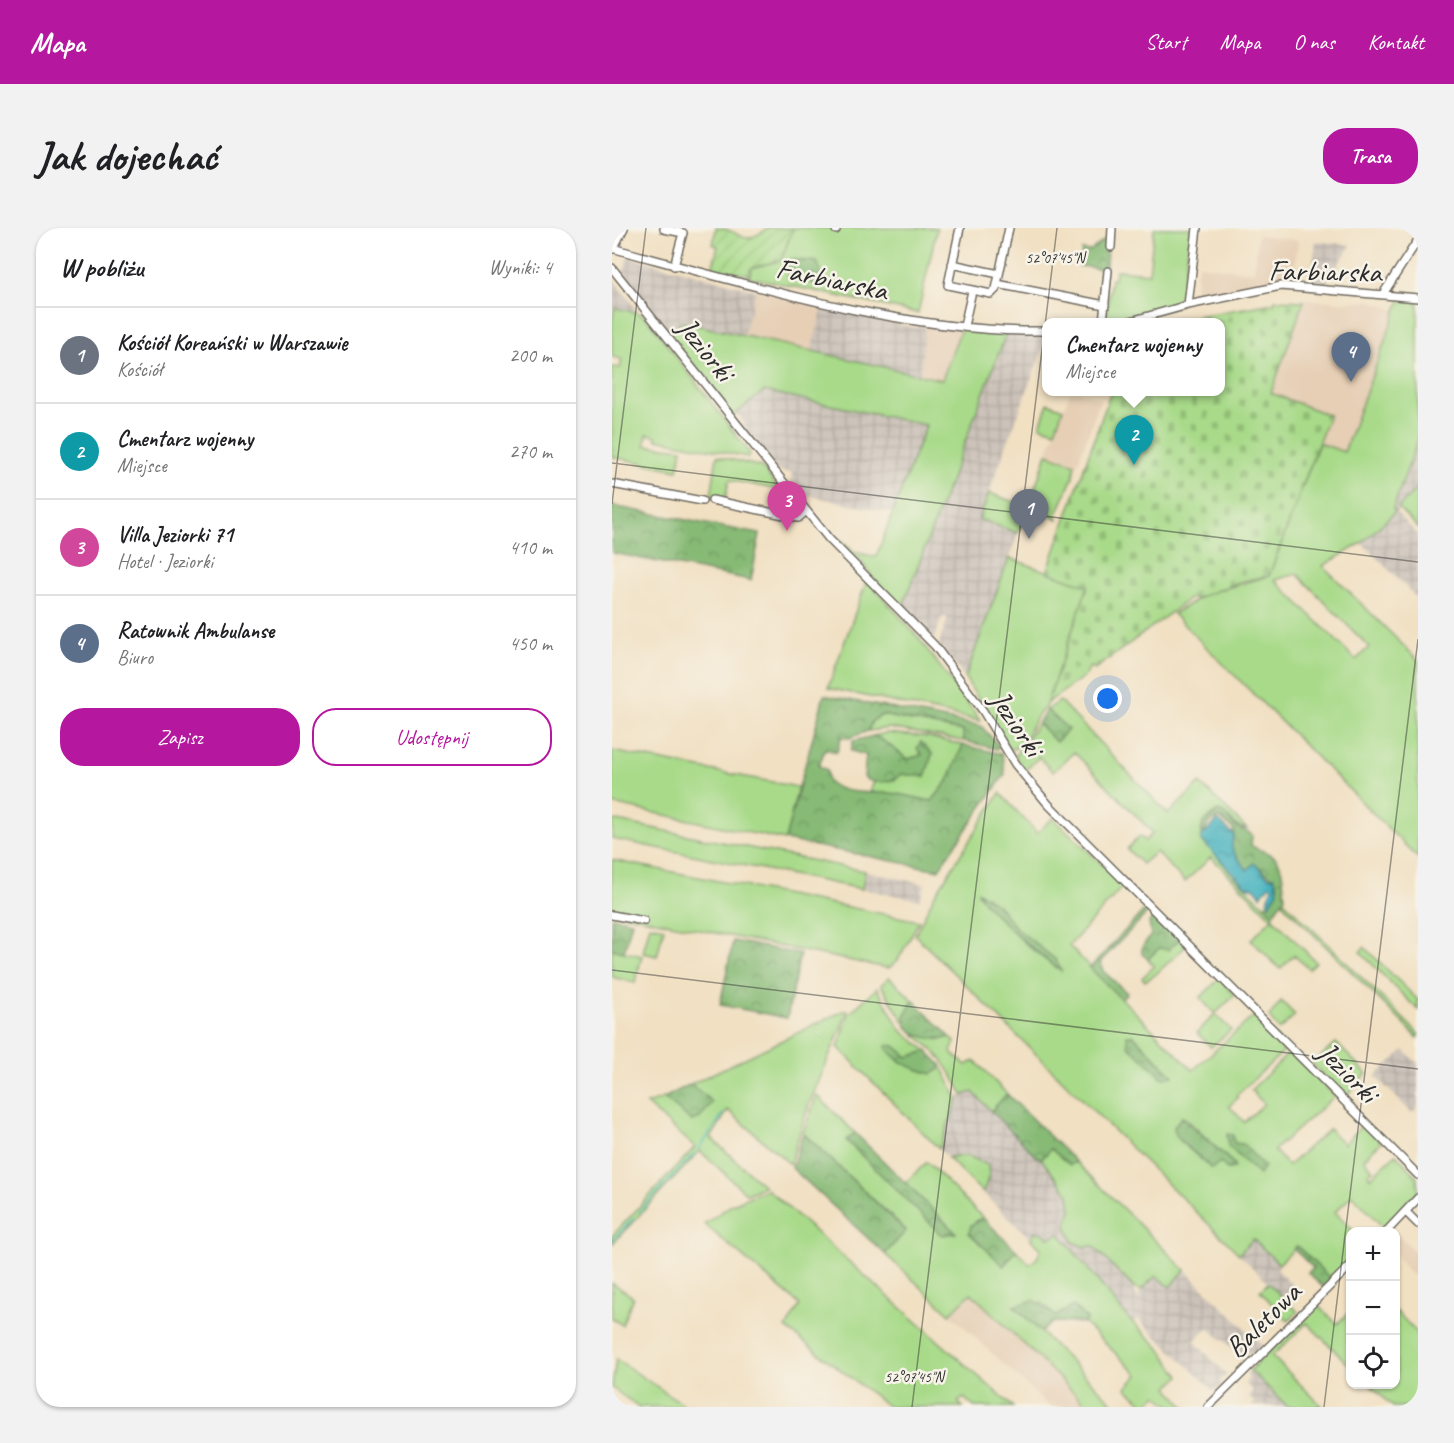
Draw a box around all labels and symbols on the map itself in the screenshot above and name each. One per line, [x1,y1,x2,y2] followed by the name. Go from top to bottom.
[773,249,893,310] street label: Farbiarska
[1025,249,1088,268] text: 52°07'45"N
[1268,251,1384,291] street label: Farbiarska
[667,308,745,391] street label: Jeziorki
[1332,332,1370,382] pin: 4
[1114,416,1154,465] pin: 2
[768,482,807,531] pin: 3
[1010,490,1048,539] pin: 1
[980,681,1055,766] street label: Jeziorki
[1093,684,1122,713] your location
[1308,1032,1389,1113] street label: Jeziorki
[1217,1272,1311,1366] street label: Baletowa
[884,1368,947,1387] text: 52°07'45"N

